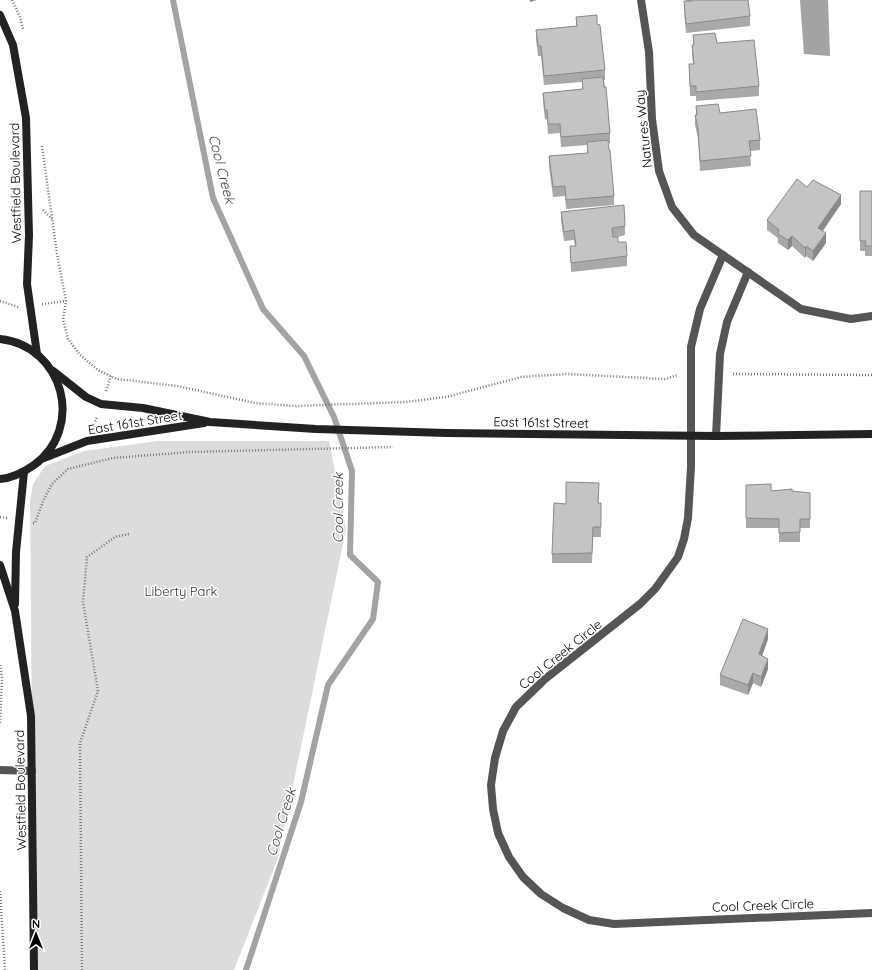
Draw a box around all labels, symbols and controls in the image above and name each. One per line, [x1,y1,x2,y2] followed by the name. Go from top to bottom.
[631,89,655,169] street label: Natures Way
[6,123,24,243] street label: Westfield Boulevard
[205,133,240,207] water label: Cool Creek
[87,407,183,437] street label: East 161st Street
[493,413,589,431] street label: East 161st Street
[329,471,347,543] water label: Cool Creek
[145,583,217,599] park label: Liberty Park
[515,616,605,692] street label: Cool Creek Circle
[11,730,29,850] street label: Westfield Boulevard
[262,784,300,858] water label: Cool Creek
[712,895,814,915] street label: Cool Creek Circle
[16,914,56,954] north arrow
[32,917,40,931] text: N

